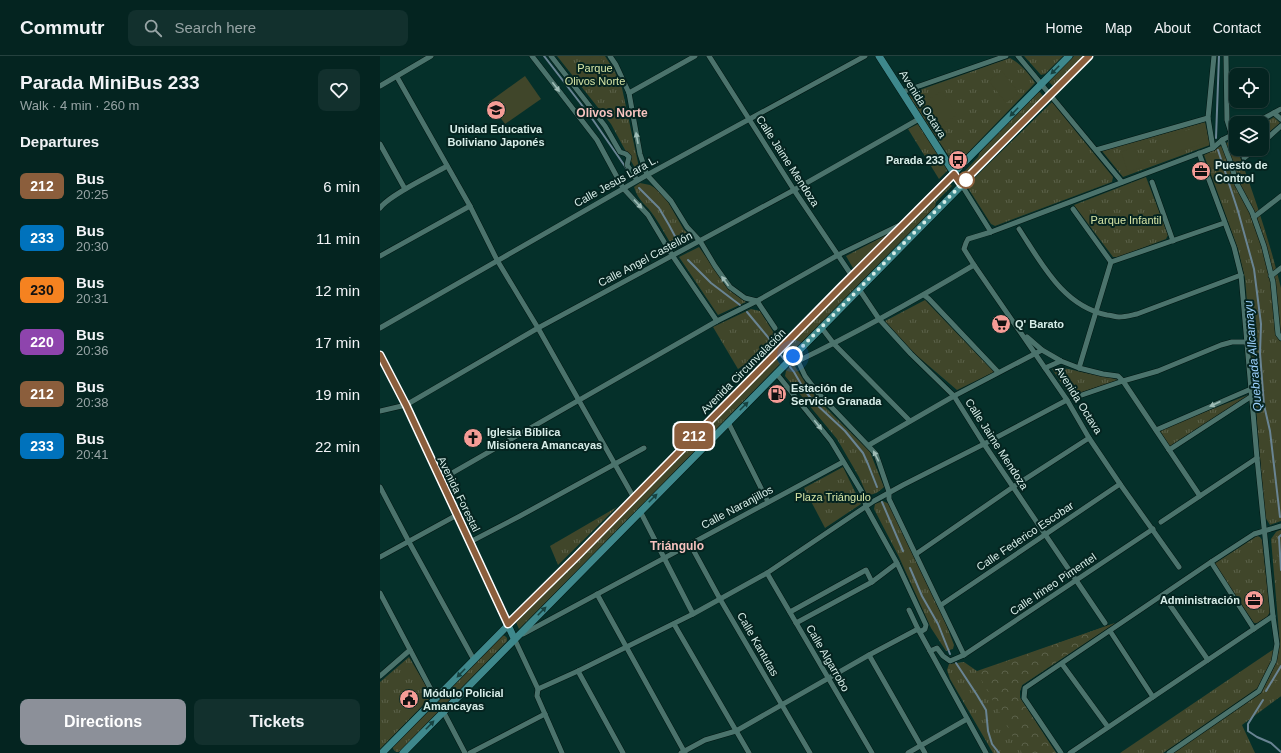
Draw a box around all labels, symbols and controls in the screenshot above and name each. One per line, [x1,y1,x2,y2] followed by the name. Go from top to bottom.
[128,10,408,46] search box
[20,17,104,38] text: Commutr
[142,17,164,39] icon: search
[174,19,256,36] text: Search here
[1046,20,1083,36] text: Home
[1105,20,1132,36] text: Map
[1154,20,1191,36] text: About
[1213,20,1261,36] text: Contact
[565,62,625,87] park label: Parque Olivos Norte
[1050,65,1060,75] one-way arrow
[897,68,949,141] street label: Avenida Octava
[1229,68,1269,156] map controls
[1229,68,1269,108] button: locate
[318,69,360,111] button: heart
[20,72,200,93] text: Parada MiniBus 233
[552,81,560,92] one-way arrow
[20,98,139,113] text: Walk · 4 min · 260 m
[485,99,507,121] school or university icon: Unidad Educativa Boliviano Japonés
[576,106,648,120] district label: Olivos Norte
[1009,107,1019,117] one-way arrow
[754,113,822,209] street label: Calle Jaime Mendoza
[1229,116,1269,156] button: layers
[447,123,545,148] place label: Unidad Educativa Boliviano Japonés
[634,132,640,145] one-way arrow
[20,133,99,150] text: Departures
[947,149,969,171] bus stop icon: Parada 233
[572,153,660,209] street label: Calle Jesus Lara L.
[886,154,944,166] place label: Parada 233
[1215,159,1268,184] place label: Puesto de Control
[1190,160,1212,182] office icon: Puesto de Control
[76,170,104,187] text: Bus
[957,171,975,189] unlabelled marker
[30,178,54,194] text: 212
[323,178,360,195] text: 6 min
[76,187,109,202] text: 20:25
[633,199,643,209] one-way arrow
[1091,214,1161,226] park label: Parque Infantil
[76,222,104,239] text: Bus
[596,229,694,289] street label: Calle Angel Castellón
[30,230,54,246] text: 233
[316,230,360,247] text: 11 min
[76,239,109,254] text: 20:30
[76,274,104,291] text: Bus
[721,275,729,286] one-way arrow
[30,282,54,298] text: 230
[315,282,360,299] text: 12 min
[76,291,109,306] text: 20:31
[1241,299,1265,412] water label: Quebrada Allcamayu
[990,313,1012,335] supermarket icon: Q' Barato
[1015,318,1064,330] place label: Q' Barato
[76,326,104,343] text: Bus
[698,326,788,416] street label: Avenida Circunvalación
[30,334,54,350] text: 220
[315,334,360,351] text: 17 min
[76,343,109,358] text: 20:36
[783,346,803,366] your location
[1053,364,1105,437] street label: Avenida Octava
[76,378,104,395] text: Bus
[791,382,882,407] place label: Estación de Servicio Granada
[766,383,788,405] fuel station icon: Estación de Servicio Granada
[30,386,54,402] text: 212
[315,386,360,403] text: 19 min
[76,395,109,410] text: 20:38
[963,396,1031,492] street label: Calle Jaime Mendoza
[739,401,749,410] one-way arrow
[1209,402,1221,408] one-way arrow
[814,420,822,431] one-way arrow
[671,423,717,449] line badge: 212
[487,426,602,451] place label: Iglesia Bíblica Misionera Amancayas
[462,427,484,449] church icon: Iglesia Bíblica Misionera Amancayas
[682,428,706,444] text: 212
[76,430,104,447] text: Bus
[30,438,54,454] text: 233
[315,438,360,455] text: 22 min
[76,447,109,462] text: 20:41
[872,450,879,462] one-way arrow
[436,454,482,534] street label: Avenida Forestal
[699,483,775,531] street label: Calle Naranjillos
[795,491,871,503] park label: Plaza Triángulo
[648,493,658,503] one-way arrow
[974,499,1076,573] street label: Calle Federico Escobar
[650,539,704,553] district label: Triángulo
[1008,551,1098,617] street label: Calle Irineo Pimentel
[1243,589,1265,611] office icon: Administración
[1160,594,1240,606] place label: Administración
[537,606,547,616] one-way arrow
[735,610,781,678] street label: Calle Kantutas
[804,622,852,694] street label: Calle Algarrobo
[457,668,466,678] one-way arrow
[423,687,504,712] place label: Módulo Policial Amancayas
[398,688,420,710] public building icon: Módulo Policial Amancayas
[20,699,186,745] button: Directions
[194,699,360,745] button: Tickets
[425,720,435,730] one-way arrow

